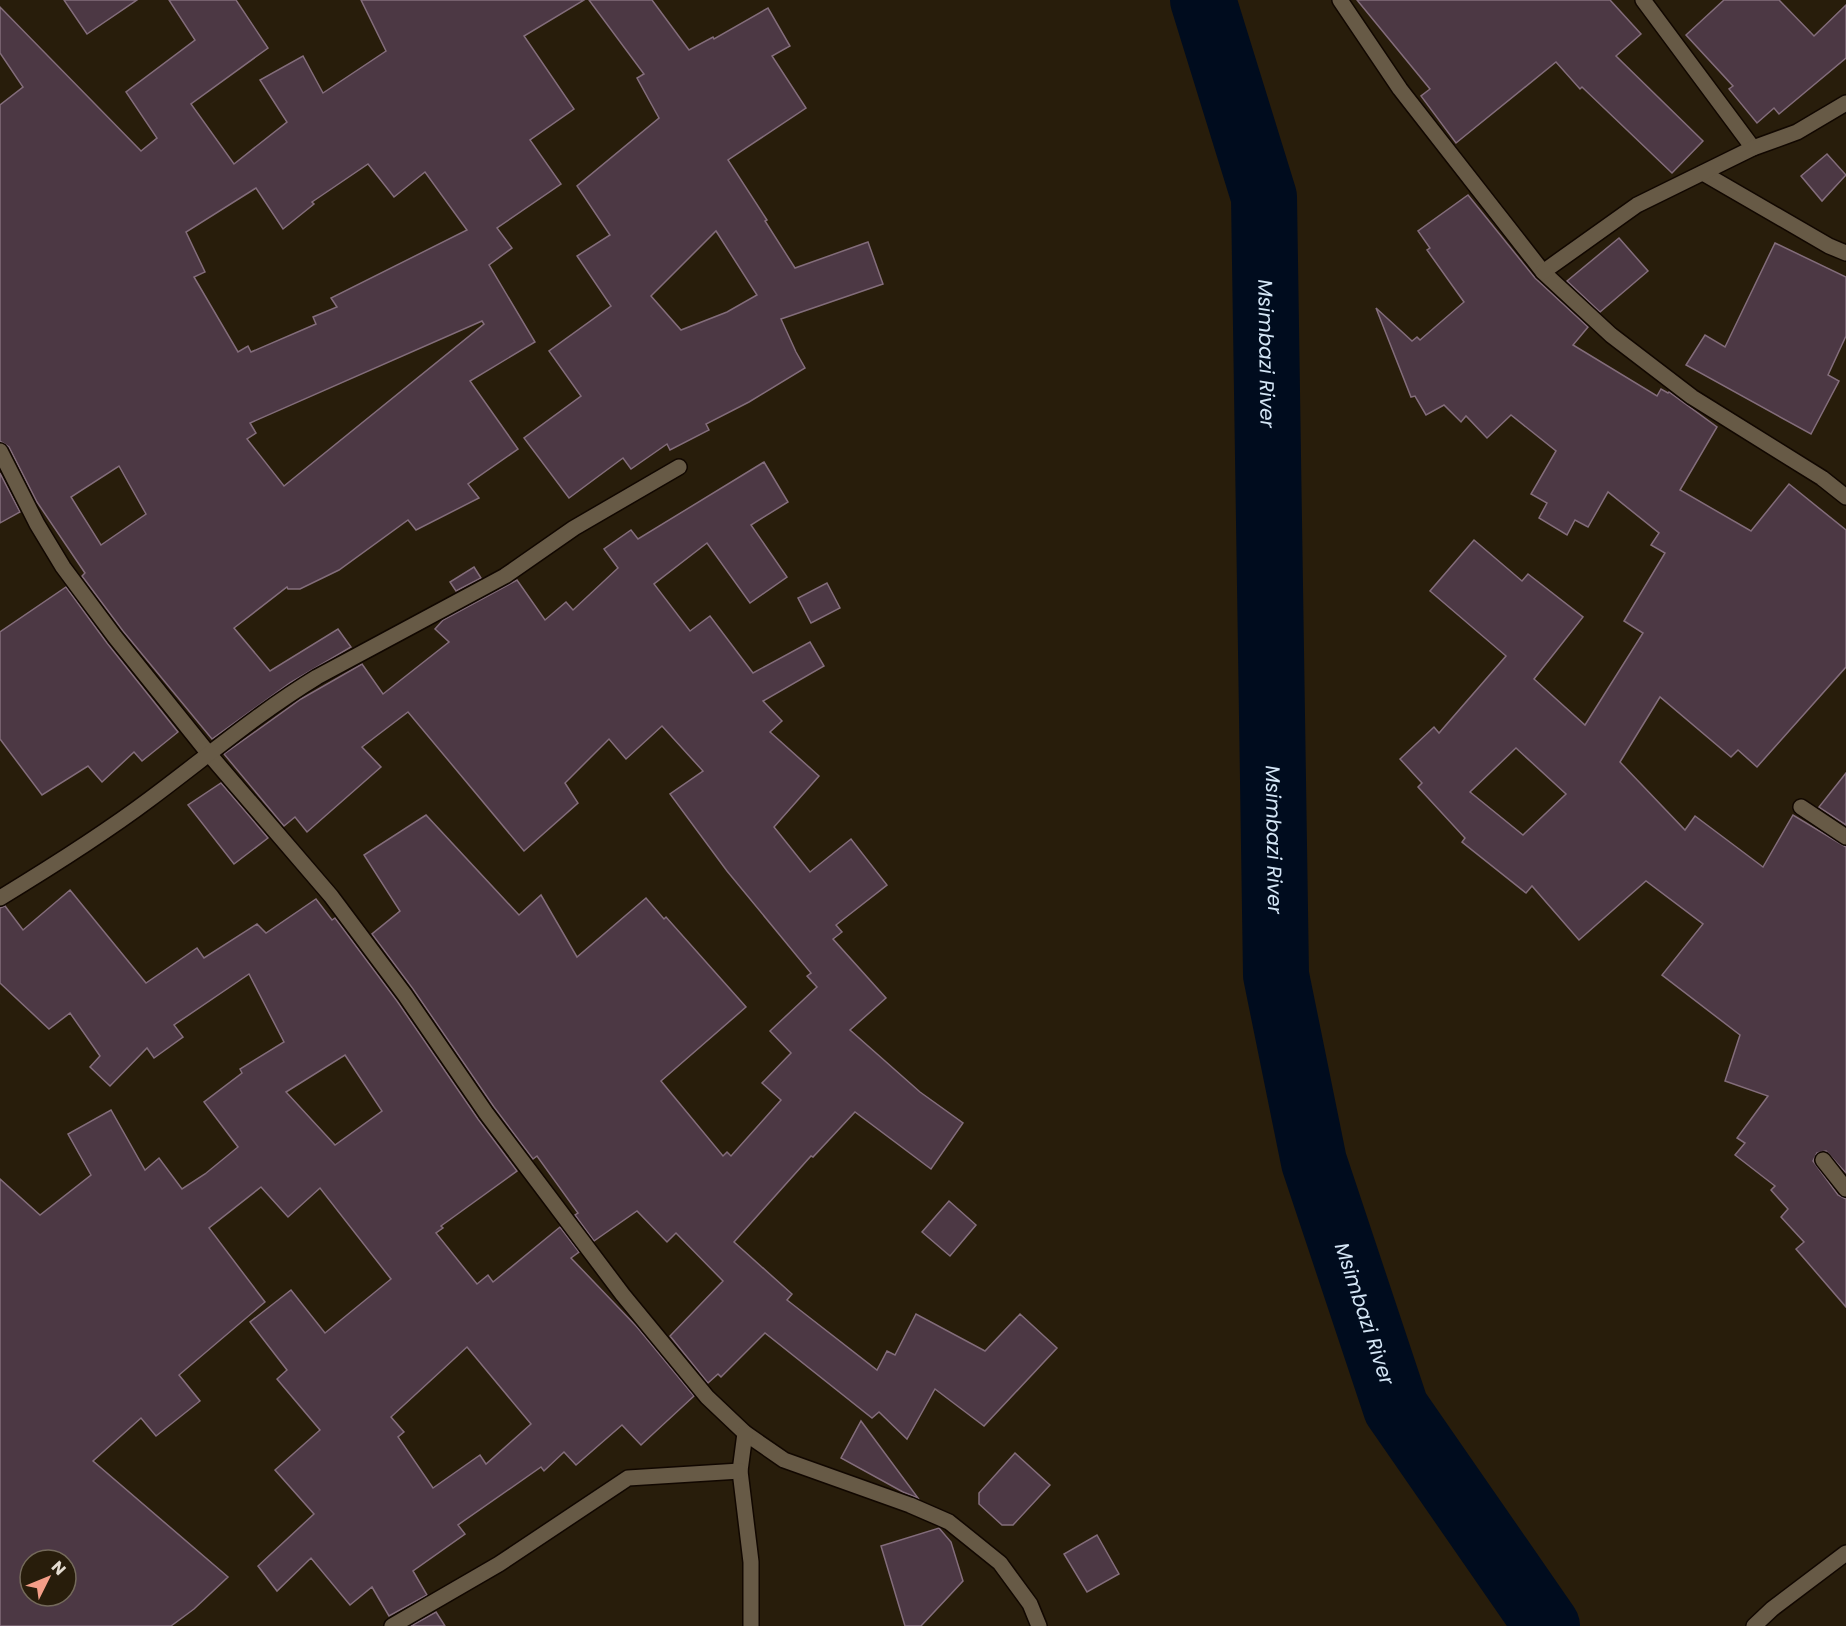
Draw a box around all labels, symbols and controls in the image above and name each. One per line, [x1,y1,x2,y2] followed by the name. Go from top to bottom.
[1251,279,1282,429] water label: Msimbazi River
[1259,765,1289,915] water label: Msimbazi River
[1328,1239,1401,1389] water label: Msimbazi River
[18,1548,78,1608] north arrow
[46,1556,71,1580] text: N

